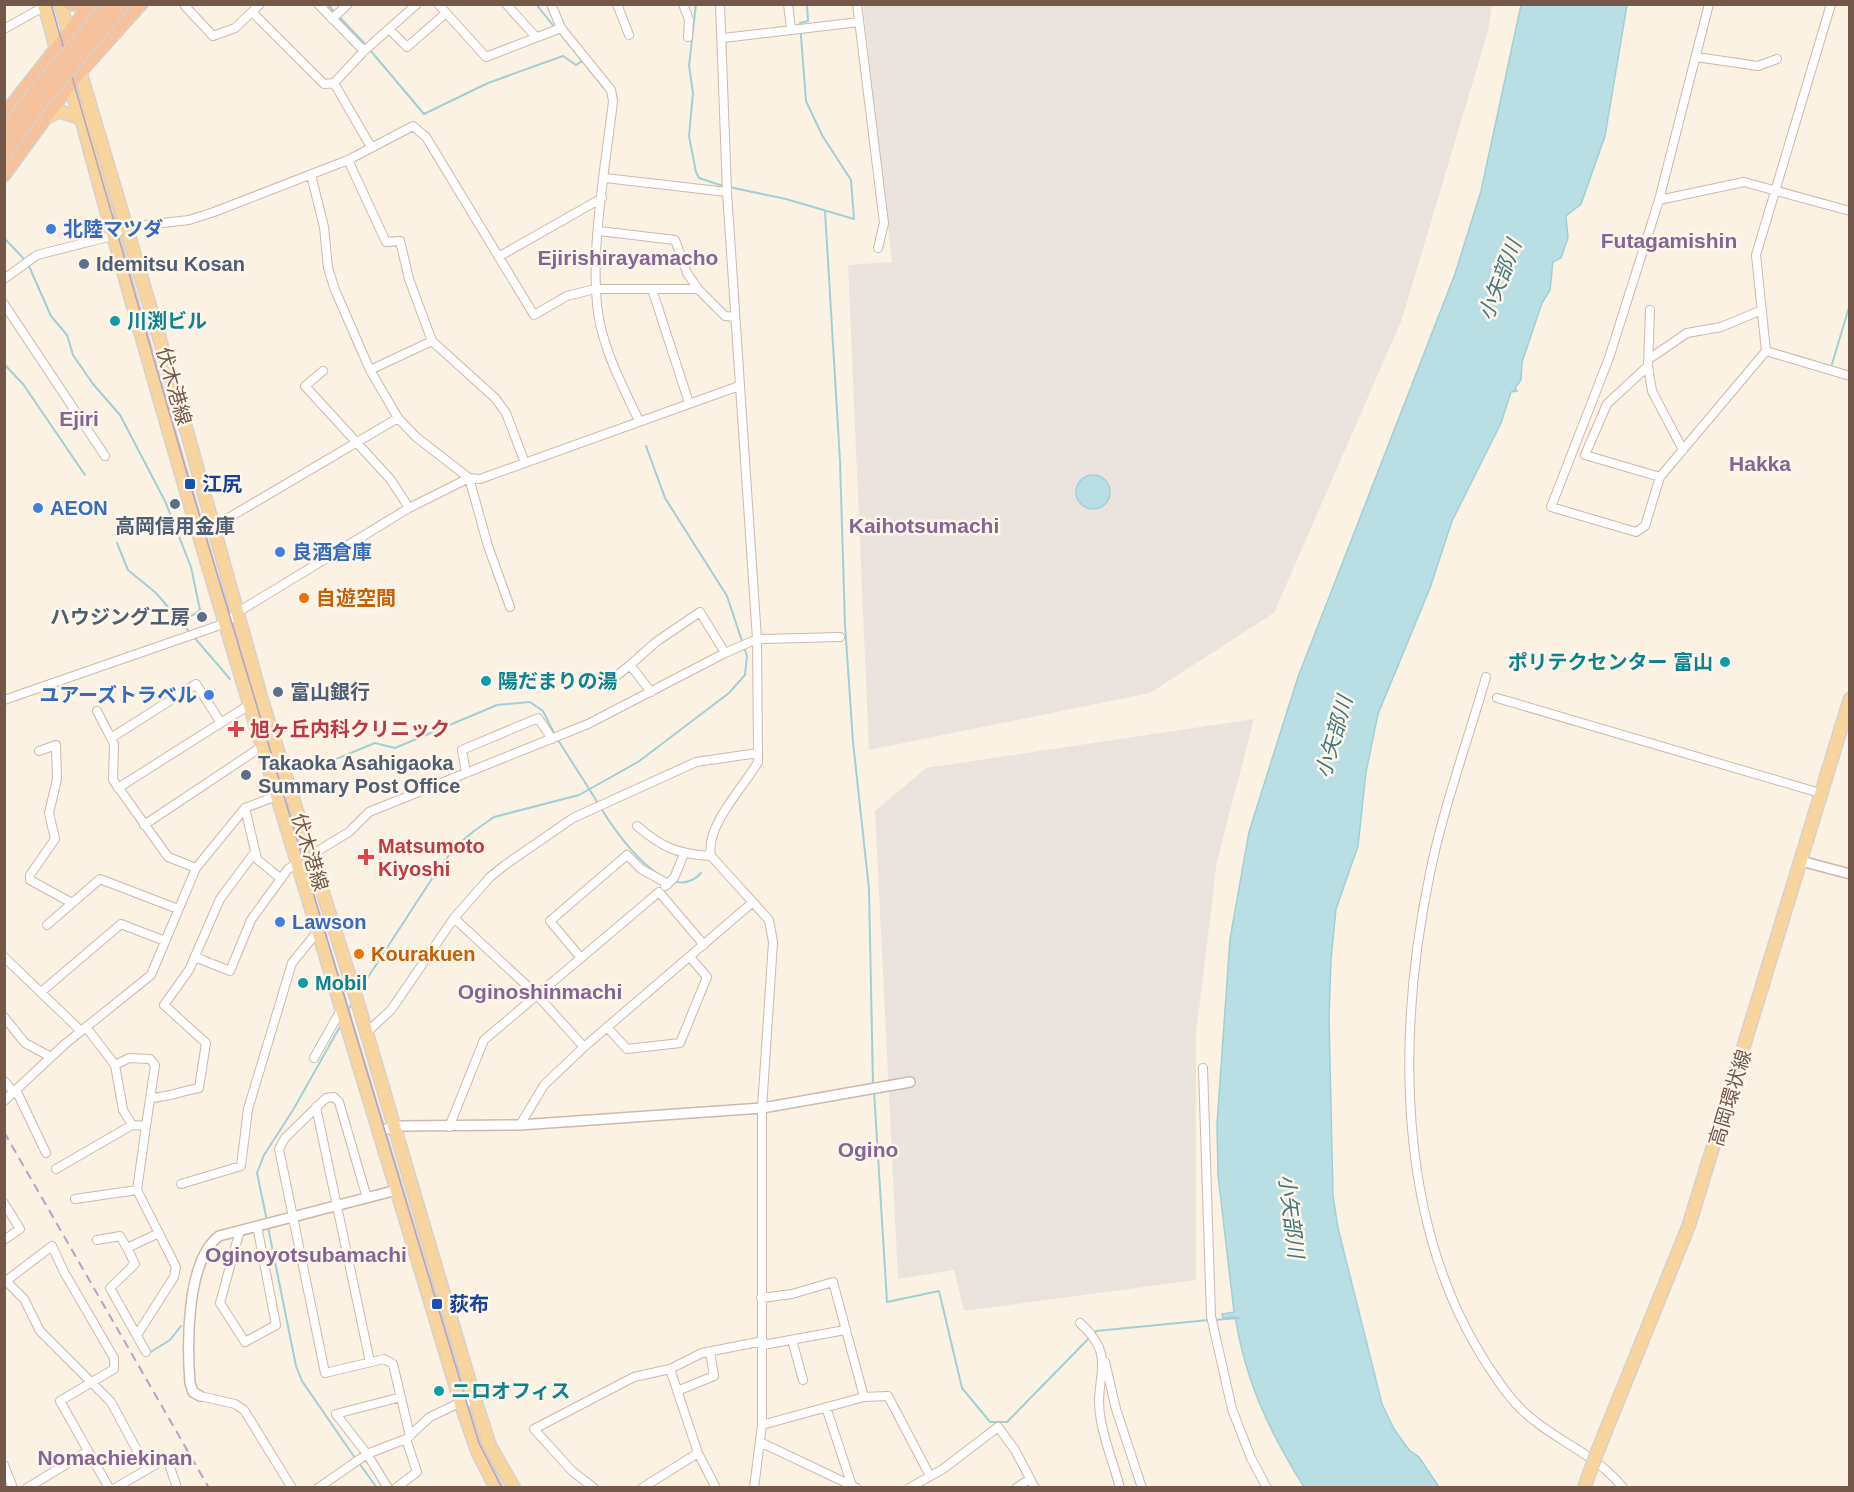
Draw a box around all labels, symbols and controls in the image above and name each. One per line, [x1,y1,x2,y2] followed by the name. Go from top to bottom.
[63,218,163,240] place label: 北陸マツダ
[44,222,58,236] marker: 北陸マツダ
[1601,229,1737,252] district label: Futagamishin
[1474,235,1526,323] water label: 小矢部川
[538,246,718,269] district label: Ejirishirayamacho
[96,253,245,275] place label: Idemitsu Kosan
[77,257,91,271] marker: Idemitsu Kosan
[127,310,207,332] place label: 川渕ビル
[108,314,122,328] marker: 川渕ビル
[152,345,196,427] street label: 伏木港線
[59,407,99,430] district label: Ejiri
[1729,452,1791,475] district label: Hakka
[202,473,242,495] place label: 江尻
[183,477,197,491] marker: 江尻
[50,497,108,519] place label: AEON
[168,497,182,511] marker: 高岡信用金庫
[31,501,45,515] marker: AEON
[849,514,999,537] district label: Kaihotsumachi
[115,515,235,537] place label: 高岡信用金庫
[292,541,372,563] place label: 良酒倉庫
[273,545,287,559] marker: 良酒倉庫
[316,587,396,609] place label: 自遊空間
[297,591,311,605] marker: 自遊空間
[50,606,190,628] place label: ハウジング工房
[195,610,209,624] marker: ハウジング工房
[1507,651,1713,673] place label: ポリテクセンター 富山
[1718,655,1732,669] marker: ポリテクセンター 富山
[498,670,618,692] place label: 陽だまりの湯
[479,674,493,688] marker: 陽だまりの湯
[290,681,370,703] place label: 富山銀行
[39,684,197,706] place label: ユアーズトラベル
[271,685,285,699] marker: 富山銀行
[202,688,216,702] marker: ユアーズトラベル
[1311,691,1357,780] water label: 小矢部川
[250,718,450,740] place label: 旭ヶ丘内科クリニック
[227,720,245,738] marker: 旭ヶ丘内科クリニック
[258,752,460,797] place label: Takaoka Asahigaoka Summary Post Office
[239,768,253,782] marker: Takaoka Asahigaoka Summary Post Office
[288,811,332,893] street label: 伏木港線
[378,835,485,880] place label: Matsumoto Kiyoshi
[359,850,373,864] marker: Matsumoto Kiyoshi
[292,911,366,933] place label: Lawson
[273,915,287,929] marker: Lawson
[371,943,475,965] place label: Kourakuen
[352,947,366,961] marker: Kourakuen
[315,972,367,994] place label: Mobil
[296,976,310,990] marker: Mobil
[458,980,622,1003] district label: Oginoshinmachi
[1705,1047,1755,1149] street label: 高岡環状線
[838,1138,898,1161] district label: Ogino
[1275,1173,1308,1261] water label: 小矢部川
[205,1243,407,1266] district label: Oginoyotsubamachi
[449,1293,489,1315] place label: 荻布
[430,1297,444,1311] marker: 荻布
[451,1380,571,1402] place label: ニロオフィス
[432,1384,446,1398] marker: ニロオフィス
[37,1446,193,1469] district label: Nomachiekinan

